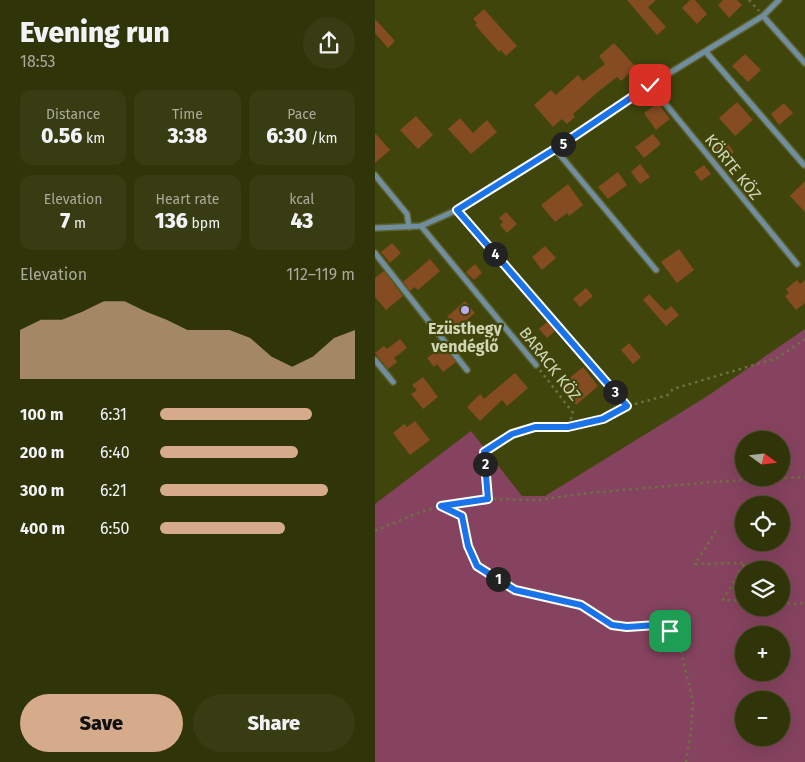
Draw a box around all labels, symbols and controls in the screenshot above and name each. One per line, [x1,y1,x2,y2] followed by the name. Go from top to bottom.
[20,16,170,49] text: Evening run
[303,17,355,69] button: share
[20,52,56,71] text: 18:53
[629,64,671,106] pin
[636,71,664,99] icon: check
[46,106,100,123] text: Distance
[172,106,203,123] text: Time
[287,106,316,123] text: Pace
[41,123,82,149] text: 0.56
[168,123,207,149] text: 3:38
[266,123,307,149] text: 6:30
[82,130,105,147] text: km
[307,130,337,147] text: /km
[701,130,765,204] street label: KÖRTE KÖZ
[551,132,575,156] pin: 5
[560,136,567,153] text: 5
[44,191,103,208] text: Elevation
[156,191,219,208] text: Heart rate
[289,191,314,208] text: kcal
[60,208,70,234] text: 7
[155,208,188,234] text: 136
[290,208,313,234] text: 43
[70,215,86,232] text: m
[188,215,220,232] text: bpm
[483,242,507,266] pin: 4
[492,246,499,263] text: 4
[20,265,87,284] text: Elevation
[286,265,355,284] text: 112–119 m
[459,304,471,316] marker: Ezüsthegy vendéglő
[428,319,503,356] place label: Ezüsthegy vendéglő
[515,323,585,405] street label: BARACK KÖZ
[603,380,627,404] pin: 3
[612,384,619,401] text: 3
[20,405,63,424] text: 100 m
[100,405,127,424] text: 6:31
[735,431,790,486] north arrow
[735,431,790,746] map controls
[20,443,64,462] text: 200 m
[100,443,130,462] text: 6:40
[473,452,497,476] pin: 2
[482,456,489,473] text: 2
[20,481,64,500] text: 300 m
[100,481,127,500] text: 6:21
[735,496,790,551] button: locate
[20,519,65,538] text: 400 m
[100,519,129,538] text: 6:50
[735,561,790,616] button: layers
[485,566,511,592] pin: 1
[495,571,502,588] text: 1
[649,610,691,652] pin
[656,617,684,645] icon: arrive
[735,626,790,681] button: +
[735,691,790,746] button: −
[20,694,183,752] button: Save
[193,694,355,752] button: Share

